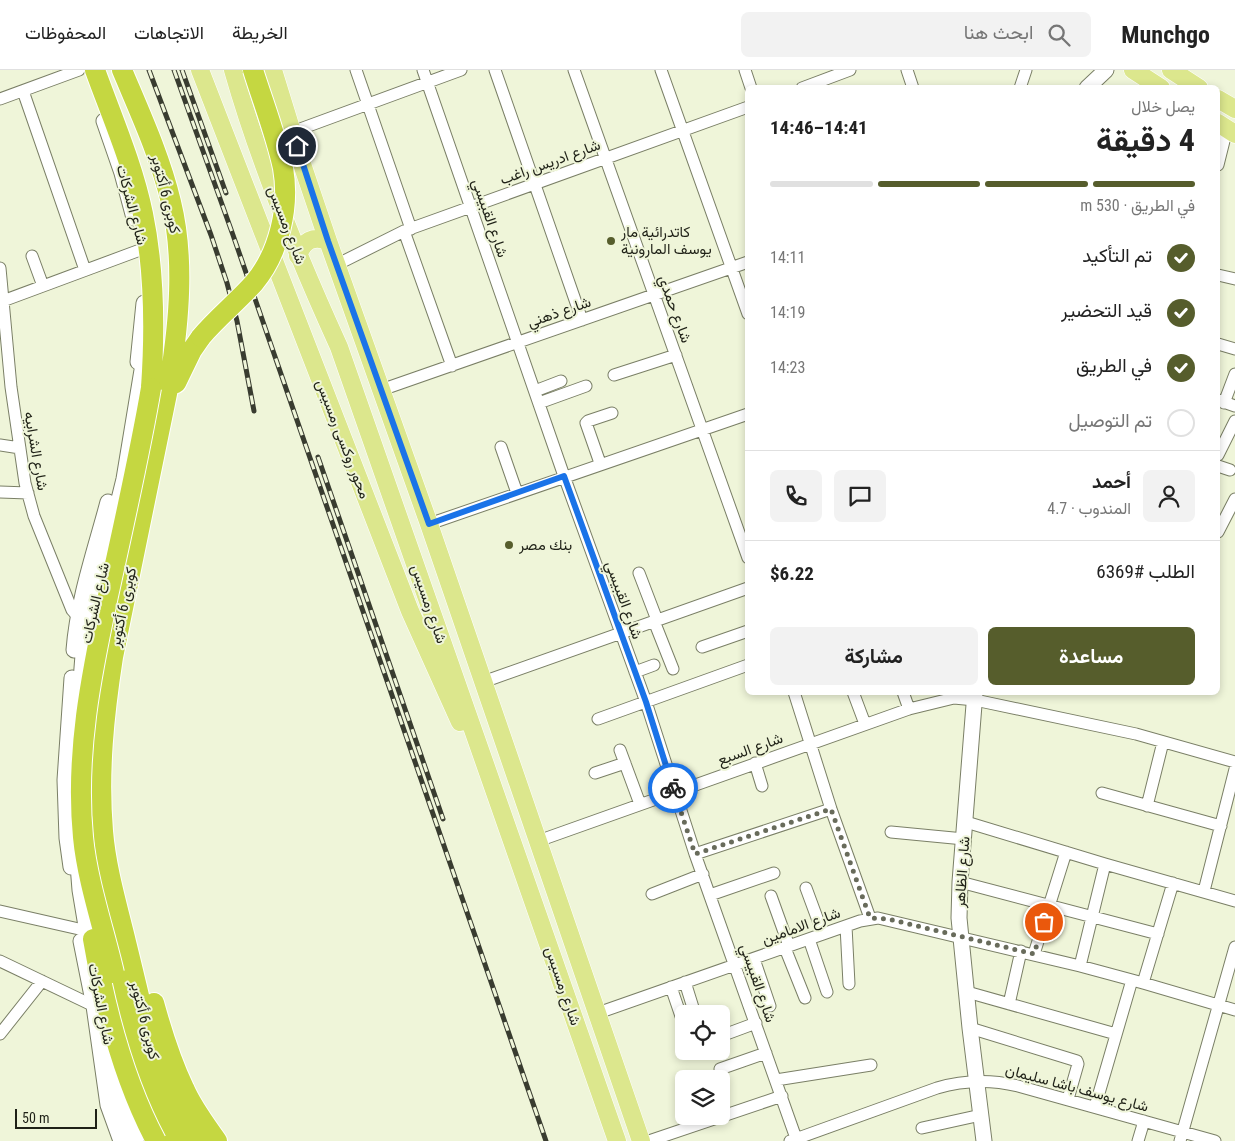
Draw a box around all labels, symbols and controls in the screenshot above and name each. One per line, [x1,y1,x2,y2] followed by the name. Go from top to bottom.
[741,12,1091,57] search box
[964,21,1033,44] text: ابحث هنا
[1045,21,1073,49] icon: search
[1121,21,1210,49] text: Munchgo
[25,22,106,43] text: المحفوظات
[134,22,204,43] text: الاتجاهات
[232,22,288,43] text: الخريطة
[1131,97,1195,116] text: يصل خلال
[770,116,868,139] text: 14:41–14:46
[1096,121,1195,159] text: 4 دقيقة
[276,125,318,167] pin
[283,132,311,160] icon: home
[497,135,603,190] street label: شارع ادريس راغب
[146,152,185,236] street label: كوبرى 6 أكتوبر
[111,163,151,248] street label: شارع الشركات
[464,176,512,261] street label: شارع القبيسي
[262,183,310,267] street label: شارع رمسيس
[1080,196,1195,215] text: في الطريق · 530 m
[620,223,712,258] place label: كاتدرائية مار يوسف المارونية
[605,235,617,247] marker: كاتدرائية مار يوسف المارونية
[1082,244,1152,267] text: تم التأكيد
[1167,244,1195,272] icon: check
[770,248,805,267] text: 14:11
[651,273,696,347] street label: شارع حمدي
[525,293,595,335] street label: شارع ذهني
[1061,299,1152,322] text: قيد التحضير
[1167,299,1195,327] icon: check
[770,303,805,322] text: 14:19
[1076,354,1152,377] text: في الطريق
[1167,354,1195,382] icon: check
[770,358,805,377] text: 14:23
[311,377,374,501] street label: محور روكسى رمسيس
[1068,409,1152,432] text: تم التوصيل
[18,410,52,492] street label: شارع الشرابيه
[770,470,822,522] button: phone
[834,470,886,522] button: chat
[1092,470,1131,493] text: أحمد
[1143,470,1195,522] button: person
[1047,499,1131,518] text: المندوب · 4.7
[518,536,572,554] place label: بنك مصر
[503,539,515,551] marker: بنك مصر
[598,558,647,643] street label: شارع القبيسي
[1096,560,1195,583] text: الطلب #6369
[77,561,115,646] street label: شارع الشركات
[405,562,451,647] street label: شارع رمسيس
[770,562,814,585] text: $6.22
[106,565,141,650] street label: كوبرى 6 أكتوبر
[770,627,978,685] button: مشاركة
[988,627,1195,685] button: مساعدة
[715,729,786,771] street label: شارع السبع
[648,763,698,813] courier
[659,774,687,802] icon: bike
[950,835,975,910] street label: شارع الظاهر
[1023,901,1065,943] pin
[759,903,844,950] street label: شارع الامامين
[1030,908,1058,936] icon: bag
[732,941,780,1026] street label: شارع القبيسي
[539,944,585,1029] street label: شارع رمسيس
[82,962,118,1047] street label: شارع الشركات
[125,978,164,1062] street label: كوبرى 6 أكتوبر
[675,1005,730,1125] map controls
[675,1005,730,1060] button: locate
[1003,1060,1151,1118] street label: شارع يوسف باشا سليمان
[675,1070,730,1125] button: layers
[15,1106,98,1129] scale bar
[22,1110,50,1126] text: 50 m

